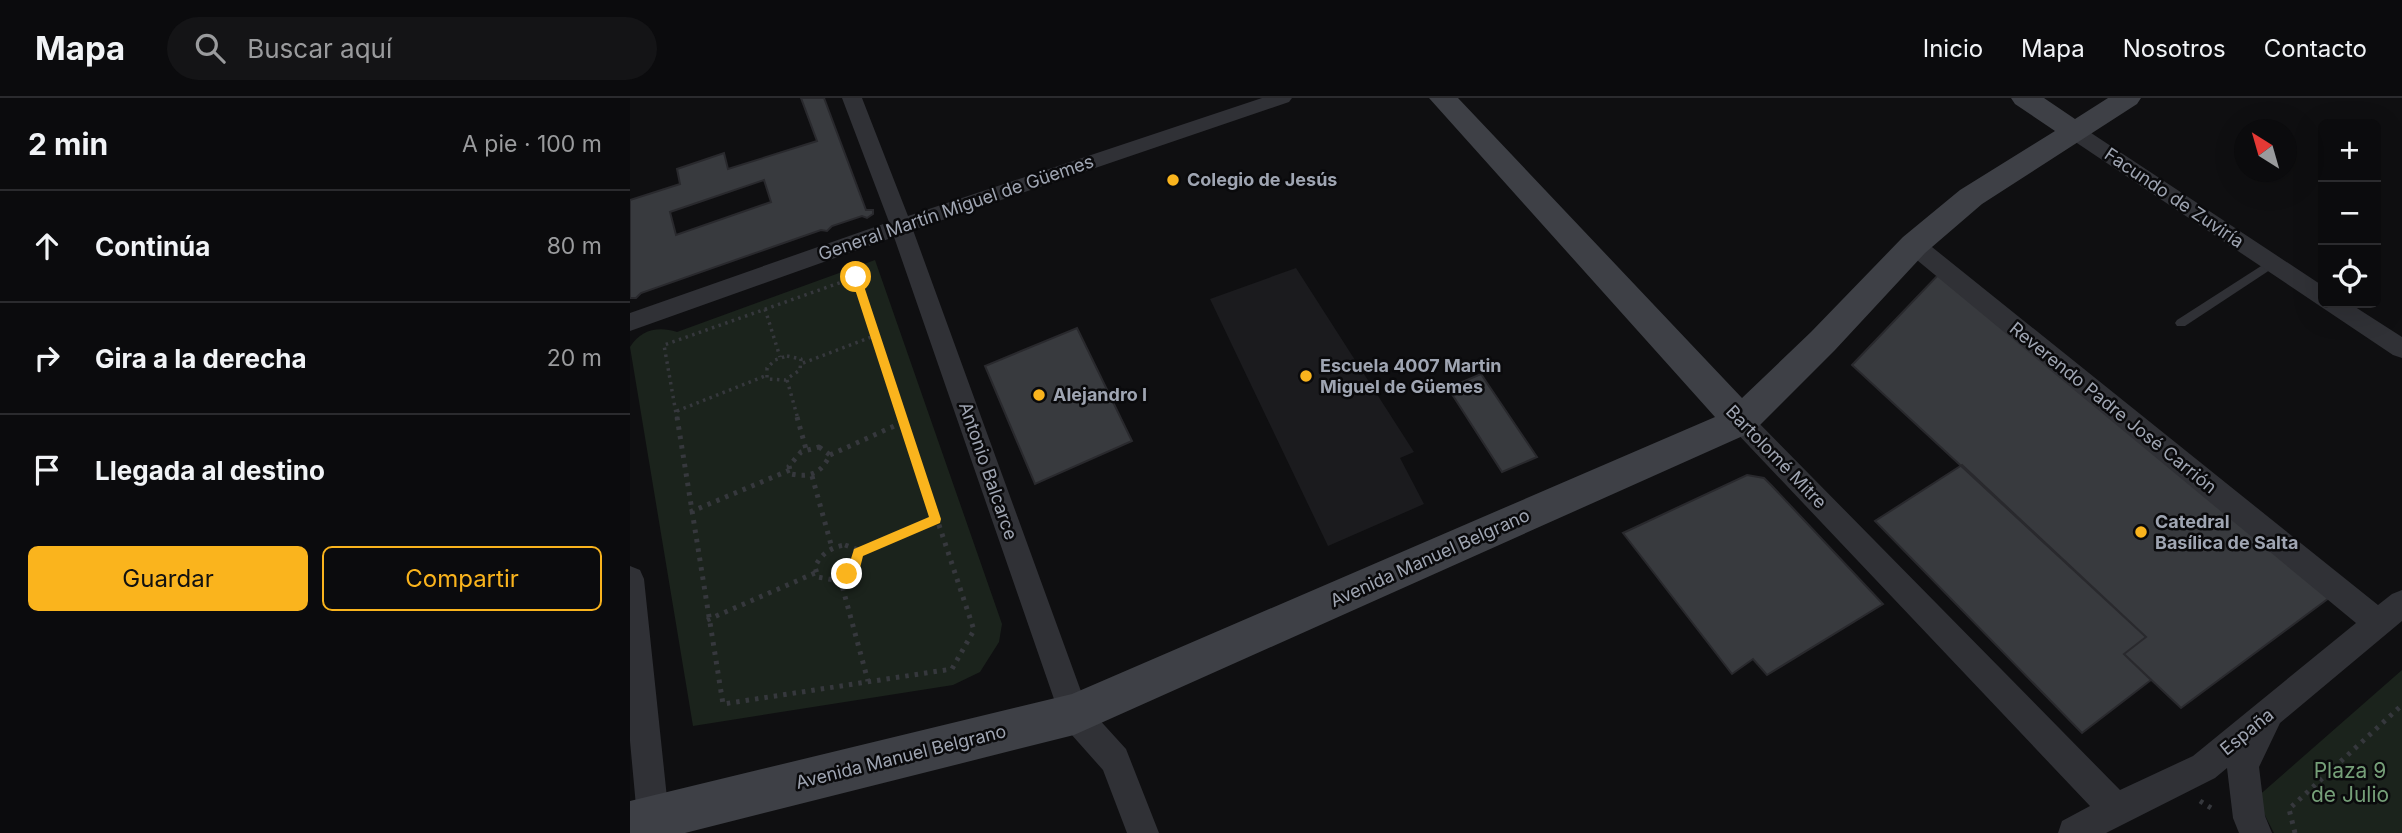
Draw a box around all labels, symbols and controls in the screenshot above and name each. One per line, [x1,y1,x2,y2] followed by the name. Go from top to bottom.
[167,17,657,80] search box
[35,28,125,68] text: Mapa
[191,29,229,67] icon: search
[247,33,392,64] text: Buscar aquí
[1923,34,1983,63] text: Inicio
[2021,34,2085,63] text: Mapa
[2123,34,2226,63] text: Nosotros
[2264,34,2367,63] text: Contacto
[2234,119,2297,182] north arrow
[2318,119,2381,308] map controls
[2318,119,2381,182] button: +
[28,126,108,162] text: 2 min
[462,130,602,158] text: A pie · 100 m
[2101,143,2248,252] street label: Facundo de Zuviría
[815,150,1096,265] street label: General Martín Miguel de Güemes
[1187,169,1337,190] place label: Colegio de Jesús
[1165,172,1181,188] marker: Colegio de Jesús
[2318,182,2381,245] button: −
[28,227,66,265] icon: ahead
[95,231,210,262] text: Continúa
[547,232,602,260] text: 80 m
[2318,245,2381,308] button: locate
[840,261,871,292] route start
[2006,318,2221,498] street label: Reverendo Padre José Carrión
[28,339,66,377] icon: right
[95,343,307,374] text: Gira a la derecha
[547,344,602,372] text: 20 m
[1320,355,1502,397] place label: Escuela 4007 Martin Miguel de Güemes
[1298,368,1314,384] marker: Escuela 4007 Martin Miguel de Güemes
[1053,384,1147,405] place label: Alejandro I
[1031,387,1047,403] marker: Alejandro I
[955,399,1022,543] street label: Antonio Balcarce
[1722,401,1831,513] street label: Bartolomé Mitre
[28,451,66,489] icon: arrive
[95,455,325,486] text: Llegada al destino
[1327,504,1533,611] street label: Avenida Manuel Belgrano
[2155,511,2298,553] place label: Catedral Basílica de Salta
[2133,524,2149,540] marker: Catedral Basílica de Salta
[28,546,308,611] button: Guardar
[322,546,602,611] button: Compartir
[831,558,862,589] route end
[2216,704,2278,759] street label: España
[793,720,1008,793] street label: Avenida Manuel Belgrano
[2311,758,2389,807] park label: Plaza 9 de Julio

